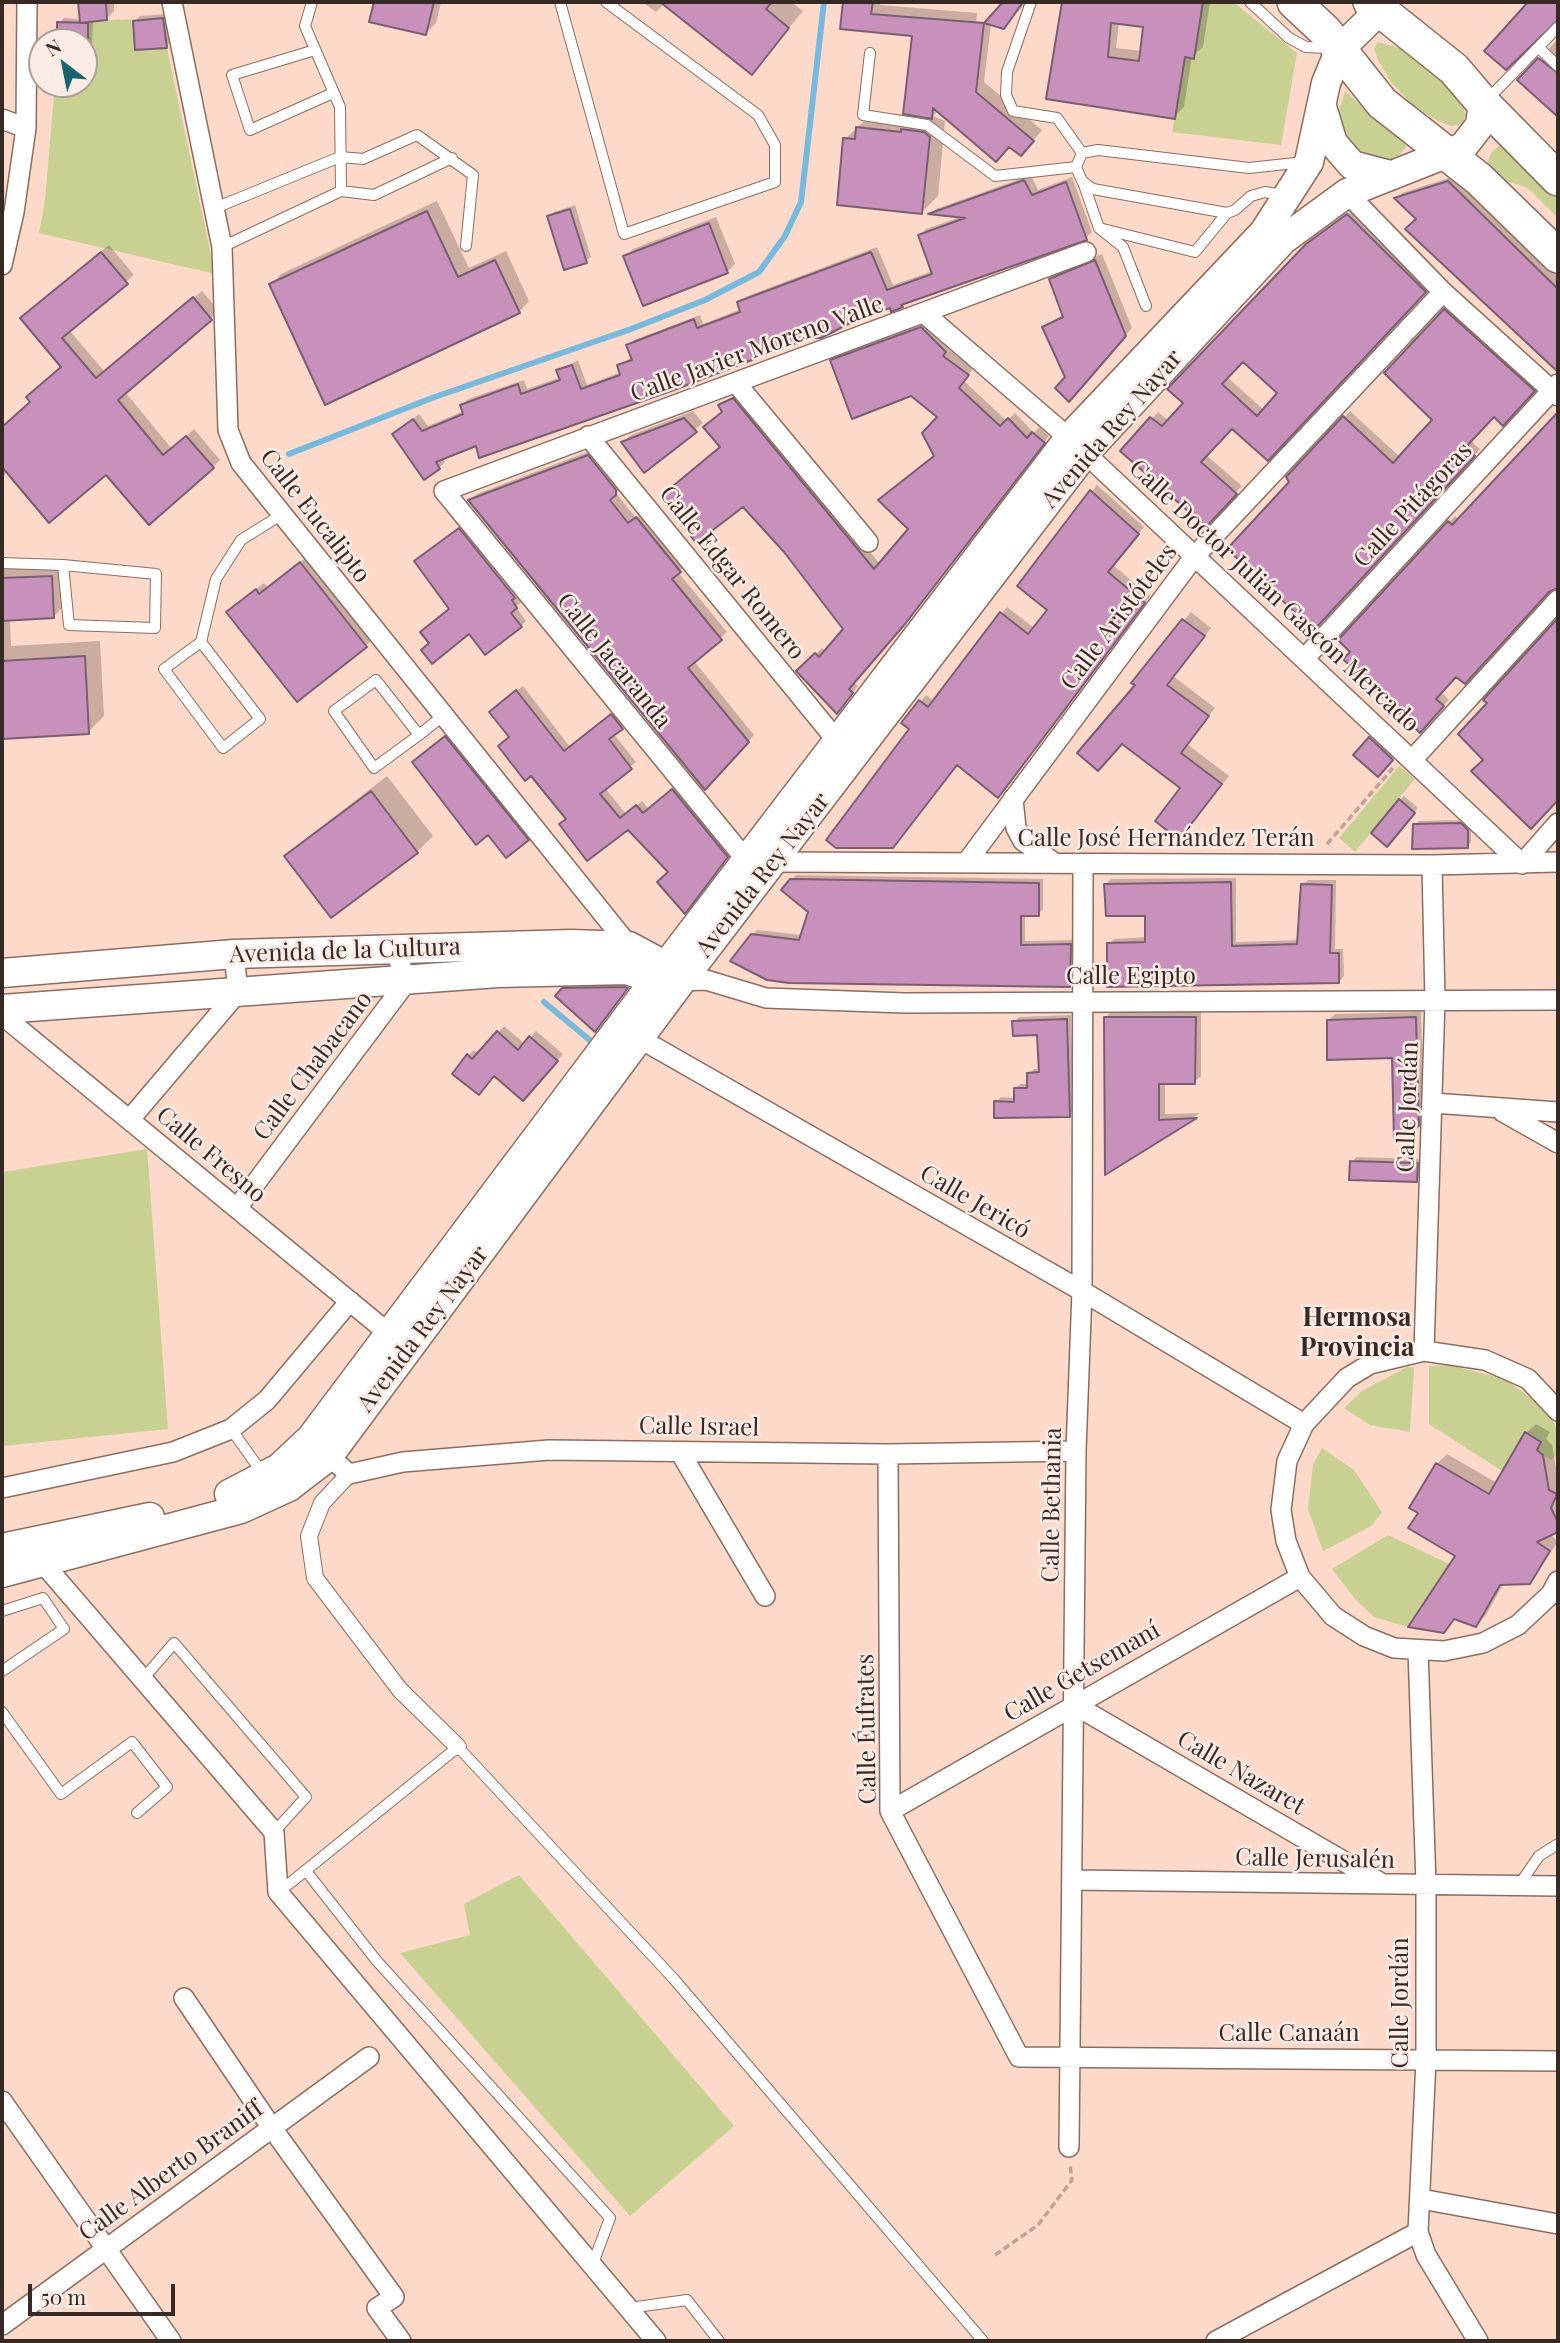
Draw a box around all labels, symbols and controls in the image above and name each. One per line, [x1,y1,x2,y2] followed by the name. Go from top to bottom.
[28,28,98,98] north arrow
[40,32,66,62] text: N
[626,290,888,408] street label: Calle Javier Moreno Valle
[1035,344,1189,514] street label: Avenida Rey Nayar
[1348,436,1478,574] street label: Calle Pitágoras
[254,443,376,589] street label: Calle Eucalipto
[1123,454,1425,738] street label: Calle Doctor Julián Gascón Mercado
[653,480,811,666] street label: Calle Edgar Romero
[1055,538,1183,696] street label: Calle Aristóteles
[551,588,677,734] street label: Calle Jacaranda
[690,787,836,963] street label: Avenida Rey Nayar
[1017,825,1315,853] street label: Calle José Hernández Terán
[229,933,461,969] street label: Avenida de la Cultura
[1066,963,1196,991] street label: Calle Egipto
[248,986,378,1146] street label: Calle Chabacano
[1391,1041,1425,1173] street label: Calle Jordán
[150,1101,272,1209] street label: Calle Fresno
[915,1159,1035,1245] street label: Calle Jericó
[351,1240,495,1418] street label: Avenida Rey Nayar
[1300,1302,1414,1364] district label: Hermosa Provincia
[639,1412,759,1442] street label: Calle Israel
[1036,1427,1068,1583] street label: Calle Bethania
[999,1616,1165,1728] street label: Calle Getsemaní
[851,1653,883,1805] street label: Calle Éufrates
[1172,1725,1310,1821] street label: Calle Nazaret
[1235,1843,1395,1875] street label: Calle Jerusalén
[1387,1937,1415,2069] street label: Calle Jordán
[1218,2020,1360,2048] street label: Calle Canaán
[73,2095,269,2247] street label: Calle Alberto Braniff
[32,2270,178,2314] scale bar
[41,2282,86,2310] text: 50 m

